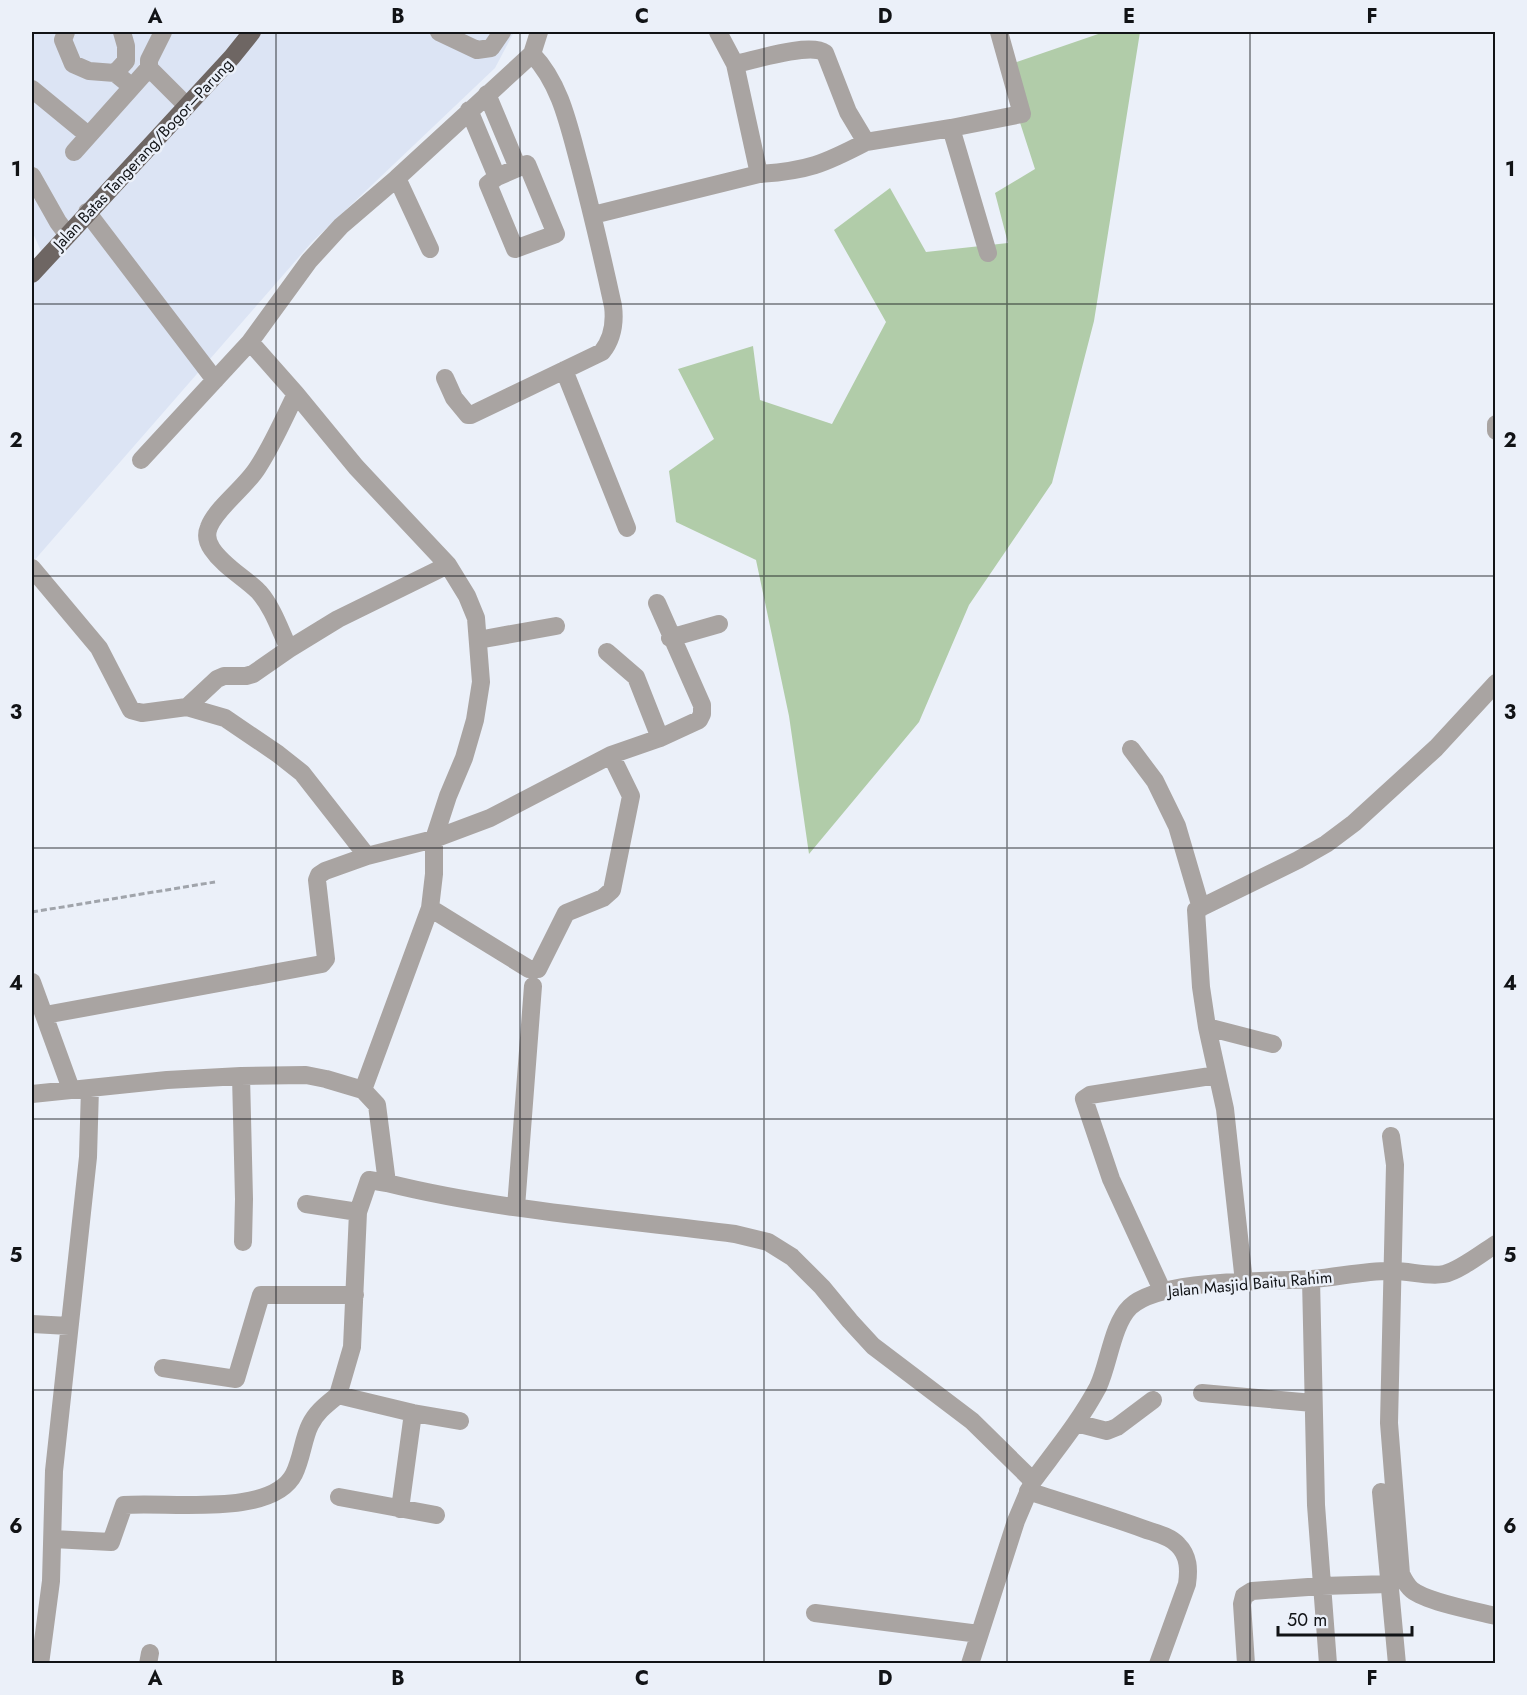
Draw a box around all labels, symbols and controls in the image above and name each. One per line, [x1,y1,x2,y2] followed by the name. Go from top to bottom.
[147,2,163,31] text: A
[391,2,405,31] text: B
[635,2,649,31] text: C
[878,2,892,31] text: D
[1123,2,1135,31] text: E
[1366,2,1378,31] text: F
[47,53,238,256] street label: Jalan Batas Tangerang/Bogor–Parung
[11,155,21,184] text: 1
[1505,155,1515,184] text: 1
[9,426,23,455] text: 2
[1503,426,1517,455] text: 2
[10,698,22,727] text: 3
[1504,698,1516,727] text: 3
[9,969,23,998] text: 4
[1503,969,1517,998] text: 4
[10,1241,23,1270] text: 5
[1504,1241,1517,1270] text: 5
[1165,1265,1333,1303] street label: Jalan Masjid Baitu Rahim
[9,1512,23,1541] text: 6
[1503,1512,1517,1541] text: 6
[1278,1599,1412,1637] scale bar
[1287,1607,1327,1633] text: 50 m
[147,1664,163,1693] text: A
[391,1664,405,1693] text: B
[635,1664,649,1693] text: C
[878,1664,892,1693] text: D
[1123,1664,1135,1693] text: E
[1366,1664,1378,1693] text: F

